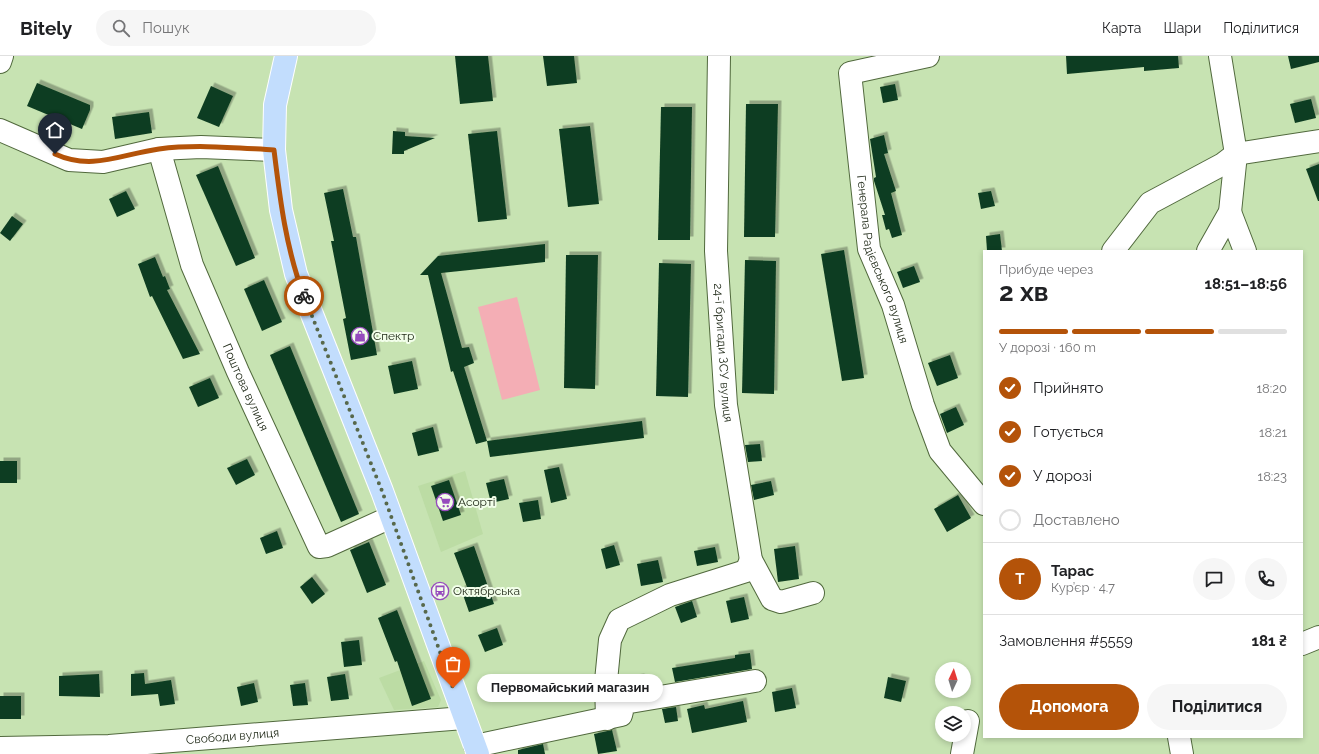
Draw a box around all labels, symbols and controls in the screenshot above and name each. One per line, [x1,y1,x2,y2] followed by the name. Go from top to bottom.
[96,10,376,46] search box
[20,17,72,39] text: Bitely
[110,17,132,39] icon: search
[142,19,190,37] text: Пошук
[1102,20,1141,36] text: Карта
[1163,20,1201,36] text: Шари
[1223,20,1299,36] text: Поділитися
[38,113,72,154] pin
[44,119,66,141] icon: home
[854,174,911,345] street label: Генерала Радієвського вулиця
[999,262,1093,277] text: Прибуде через
[1205,275,1287,293] text: 18:51–18:56
[284,276,324,316] courier
[999,277,1048,307] text: 2 хв
[711,283,736,423] street label: 24-ї бригади ЗСУ вулиця
[293,285,315,307] icon: bike
[350,326,370,346] shop icon: Спектр
[373,329,414,343] place label: Спектр
[999,340,1096,355] text: У дорозі · 160 m
[220,341,271,433] street label: Поштова вулиця
[999,377,1021,399] icon: check
[1033,379,1103,397] text: Прийнято
[1257,381,1287,396] text: 18:20
[999,421,1021,443] icon: check
[1033,423,1103,441] text: Готується
[1259,425,1287,440] text: 18:21
[999,465,1021,487] icon: check
[1033,467,1092,485] text: У дорозі
[1258,469,1287,484] text: 18:23
[435,492,455,512] supermarket icon: Асорті
[458,495,495,509] place label: Асорті
[1033,511,1120,529] text: Доставлено
[1193,558,1235,600] button: chat
[1245,558,1287,600] button: phone
[1051,562,1094,580] text: Тарас
[1015,570,1025,588] text: Т
[1051,580,1115,595] text: Кур’єр · 4.7
[430,581,450,601] bus stop icon: Октябрська
[453,584,520,598] place label: Октябрська
[999,632,1133,650] text: Замовлення #5559
[1252,632,1287,650] text: 181 ₴
[436,647,470,688] pin
[442,653,464,675] icon: bag
[935,662,971,698] north arrow
[935,662,971,742] map controls
[477,674,663,702] callout: Первомайський магазин
[491,680,649,695] text: Первомайський магазин
[999,684,1139,730] button: Допомога
[1147,684,1287,730] button: Поділитися
[935,706,971,742] button: layers
[185,726,280,747] street label: Свободи вулиця

